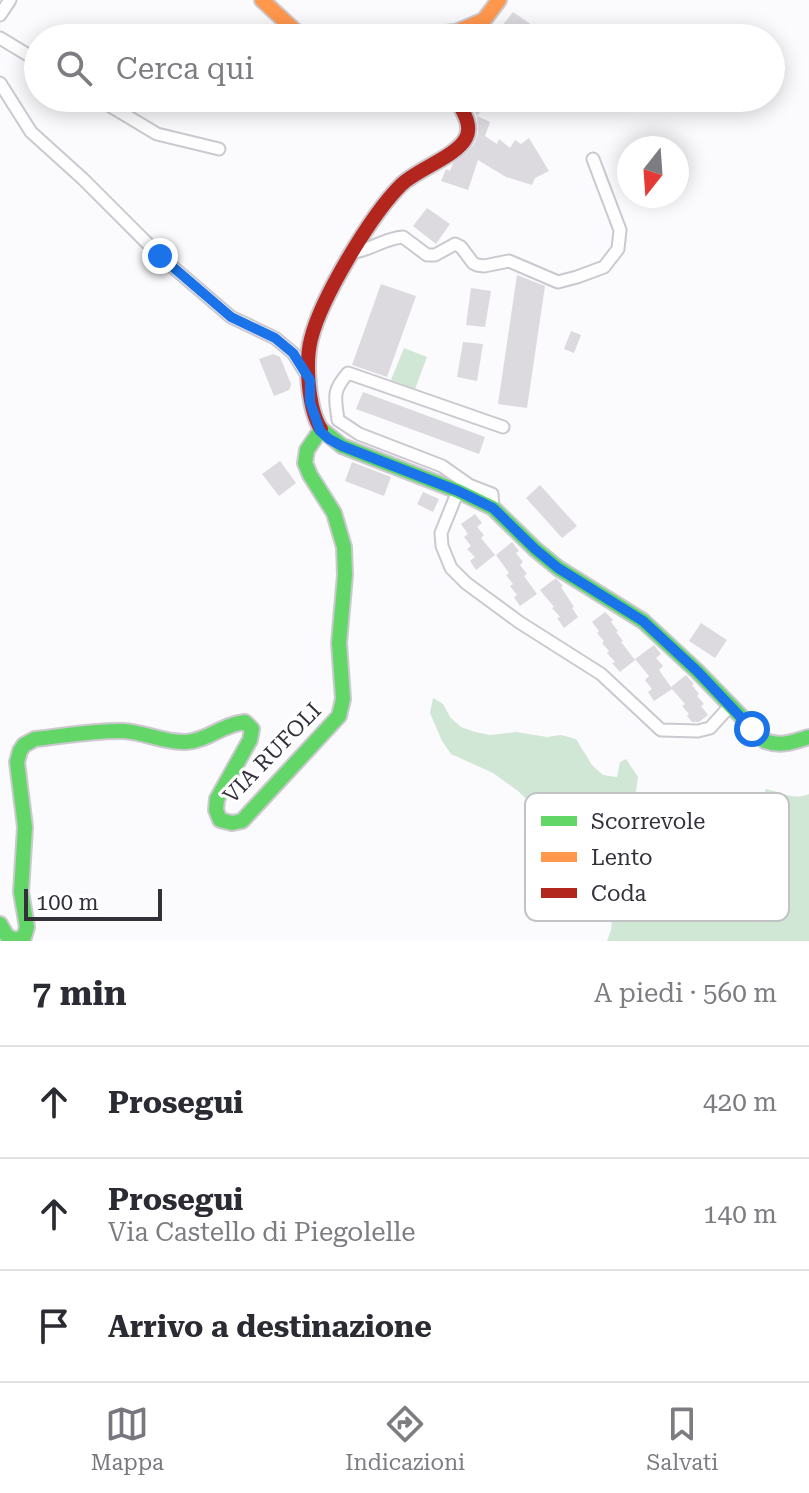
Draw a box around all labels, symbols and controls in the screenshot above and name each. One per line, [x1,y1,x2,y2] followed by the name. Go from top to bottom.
[24,24,785,112] search box
[52,46,96,90] icon: search
[116,51,254,86] text: Cerca qui
[617,136,689,208] north arrow
[142,238,178,274] route end
[218,698,326,808] street label: VIA RUFOLI
[734,711,770,747] route start
[525,793,789,921] legend
[591,809,705,834] text: Scorrevole
[591,845,653,870] text: Lento
[591,881,646,906] text: Coda
[24,885,162,921] scale bar
[36,890,99,915] text: 100 m
[32,973,127,1013] text: 7 min
[594,978,777,1008] text: A piedi · 560 m
[32,1080,76,1124] icon: ahead
[108,1085,243,1120] text: Prosegui
[703,1087,777,1117] text: 420 m
[108,1182,243,1217] text: Prosegui
[32,1192,76,1236] icon: ahead
[703,1199,777,1229] text: 140 m
[108,1217,416,1247] text: Via Castello di Piegolelle
[32,1304,76,1348] icon: arrive
[108,1309,432,1344] text: Arrivo a destinazione
[91,1402,164,1475] tab: Mappa
[345,1402,465,1475] tab: Indicazioni
[647,1402,718,1475] tab: Salvati

